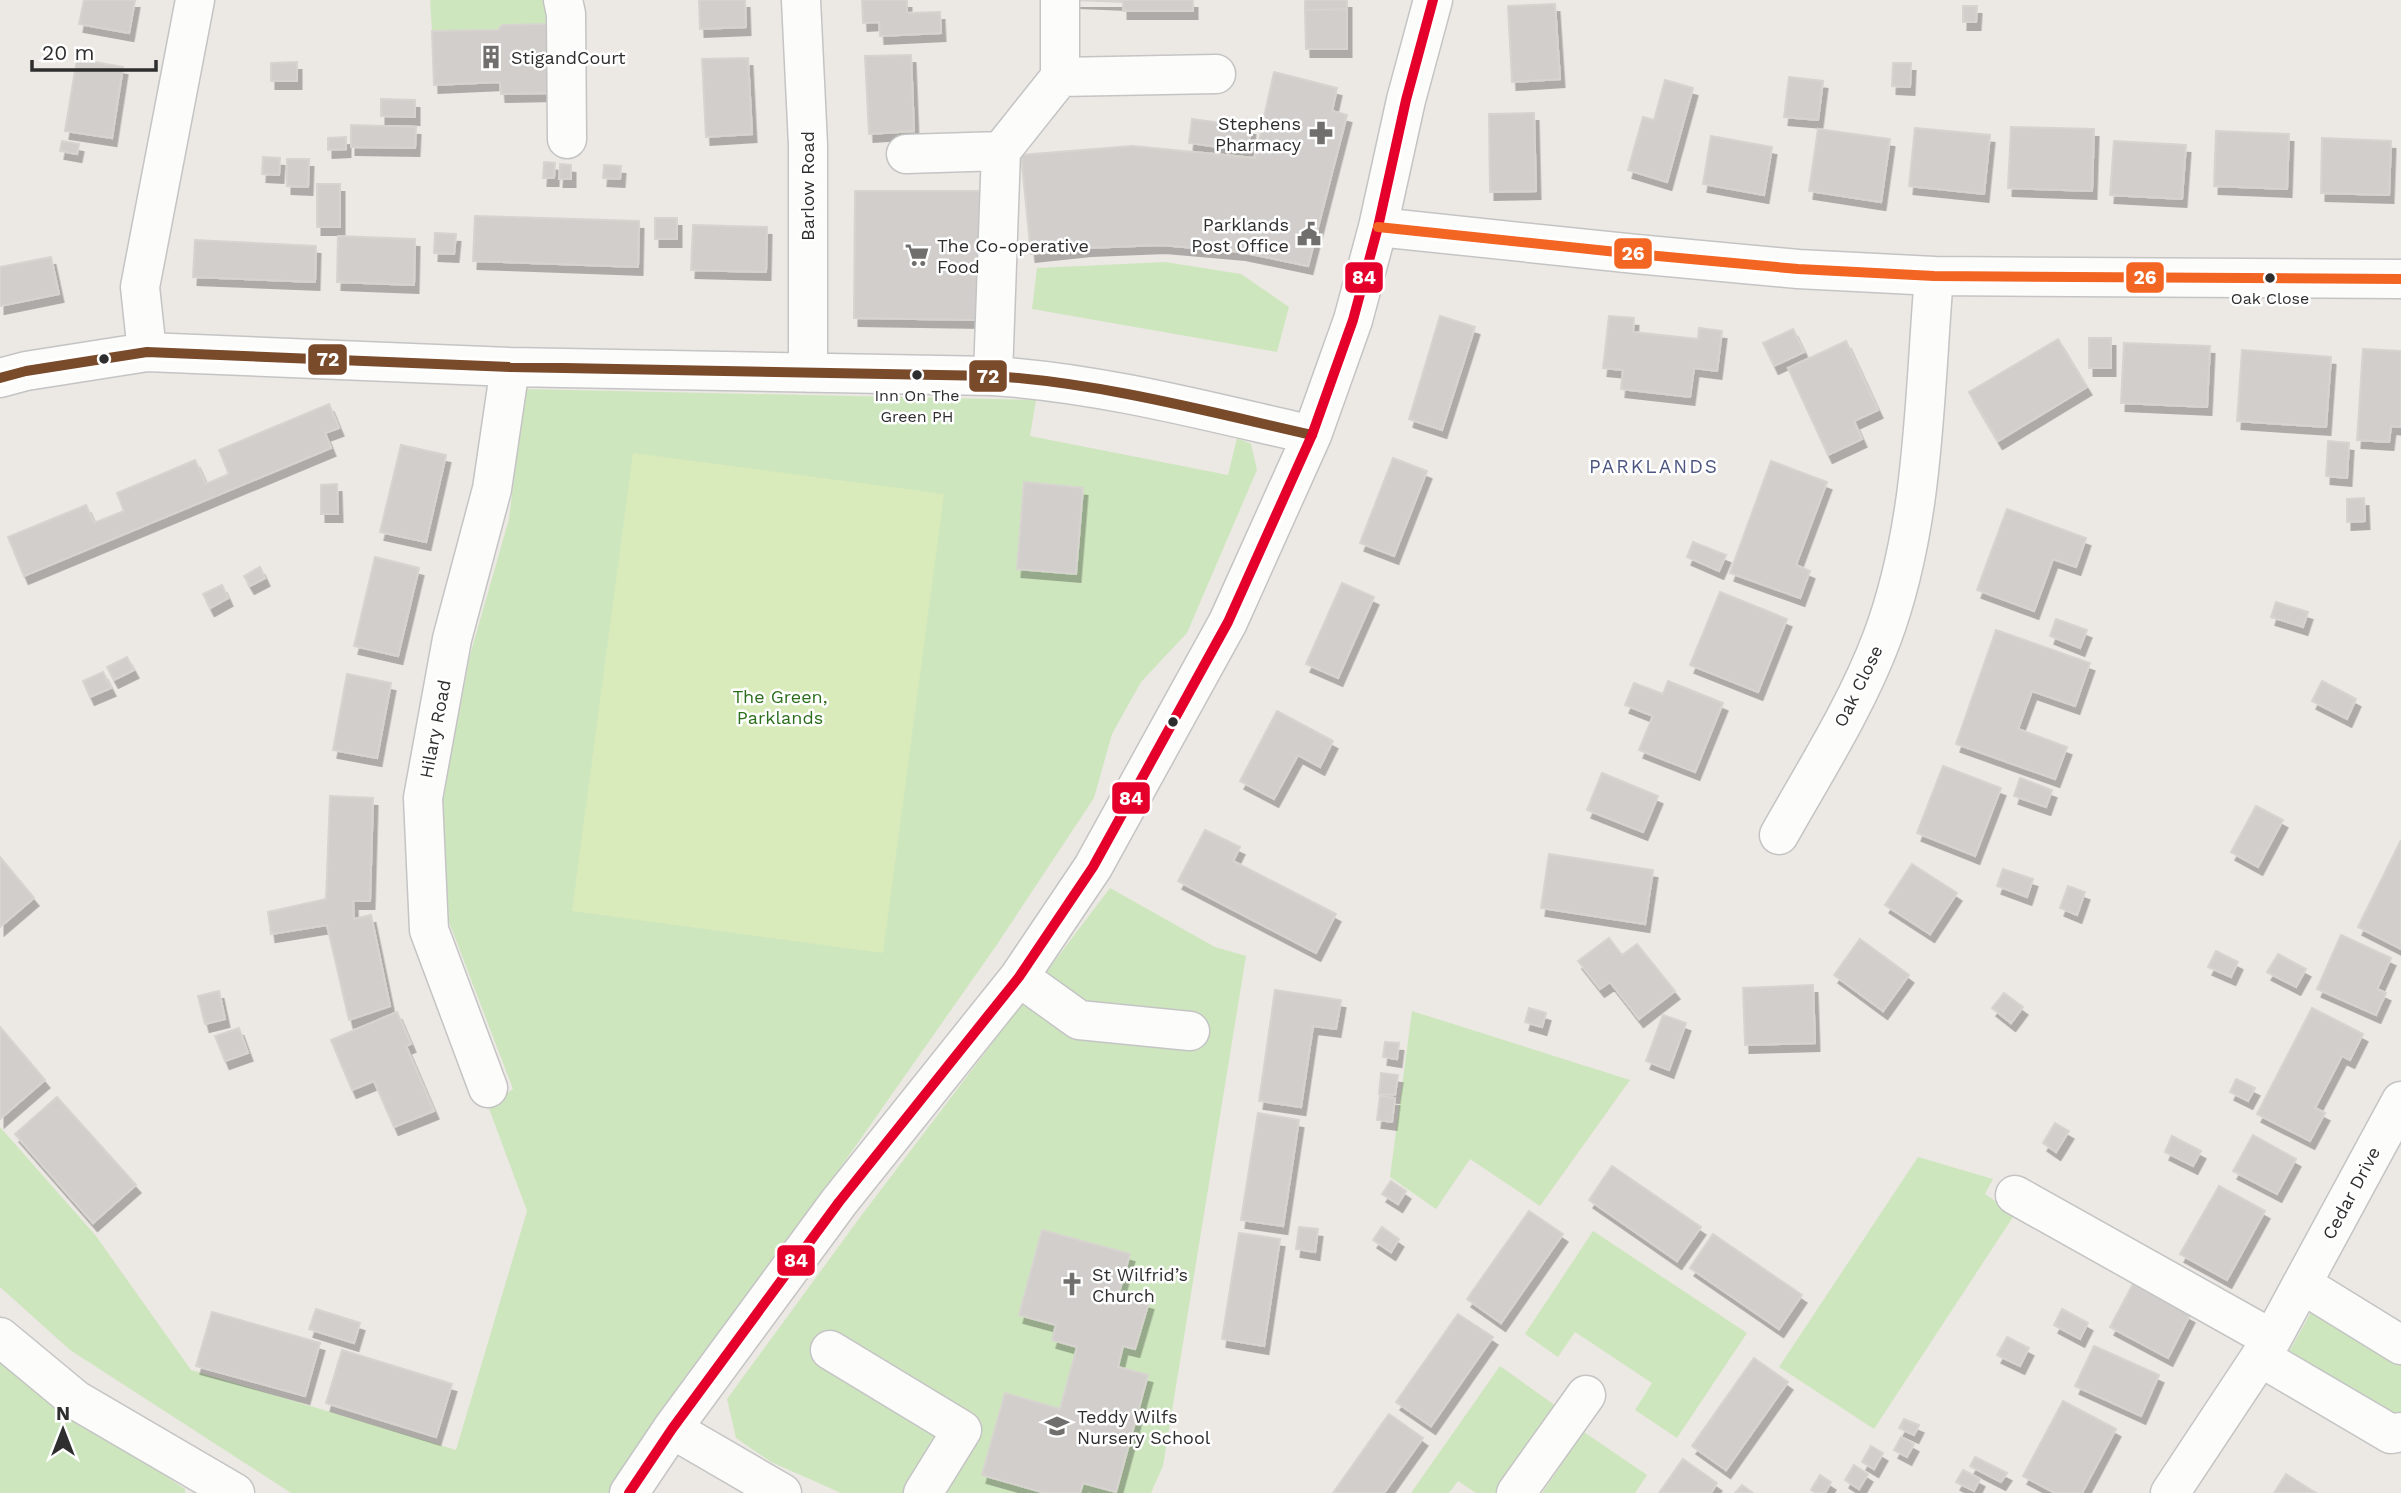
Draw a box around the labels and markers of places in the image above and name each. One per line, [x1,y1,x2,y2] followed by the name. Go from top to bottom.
[477,43,505,71] building icon: StigandCourt
[511,47,626,68] place label: StigandCourt
[1215,113,1302,155] place label: Stephens Pharmacy
[1307,119,1335,147] pharmacy icon: Stephens Pharmacy
[1191,214,1289,256] place label: Parklands Post Office
[1295,220,1323,248] public building icon: Parklands Post Office
[937,235,1089,277] place label: The Co-operative Food
[903,241,931,269] supermarket icon: The Co-operative Food
[2263,271,2277,285] marker: Oak Close
[2231,289,2309,308] place label: Oak Close
[97,352,111,366] unlabelled marker
[910,368,924,382] marker: Inn On The Green PH
[874,386,960,426] place label: Inn On The Green PH
[1166,715,1180,729] unlabelled marker
[1092,1264,1188,1306] place label: St Wilfrid’s Church
[1058,1270,1086,1298] church icon: St Wilfrid’s Church
[1077,1406,1211,1448] place label: Teddy Wilfs Nursery School
[1043,1412,1071,1440] school or university icon: Teddy Wilfs Nursery School

